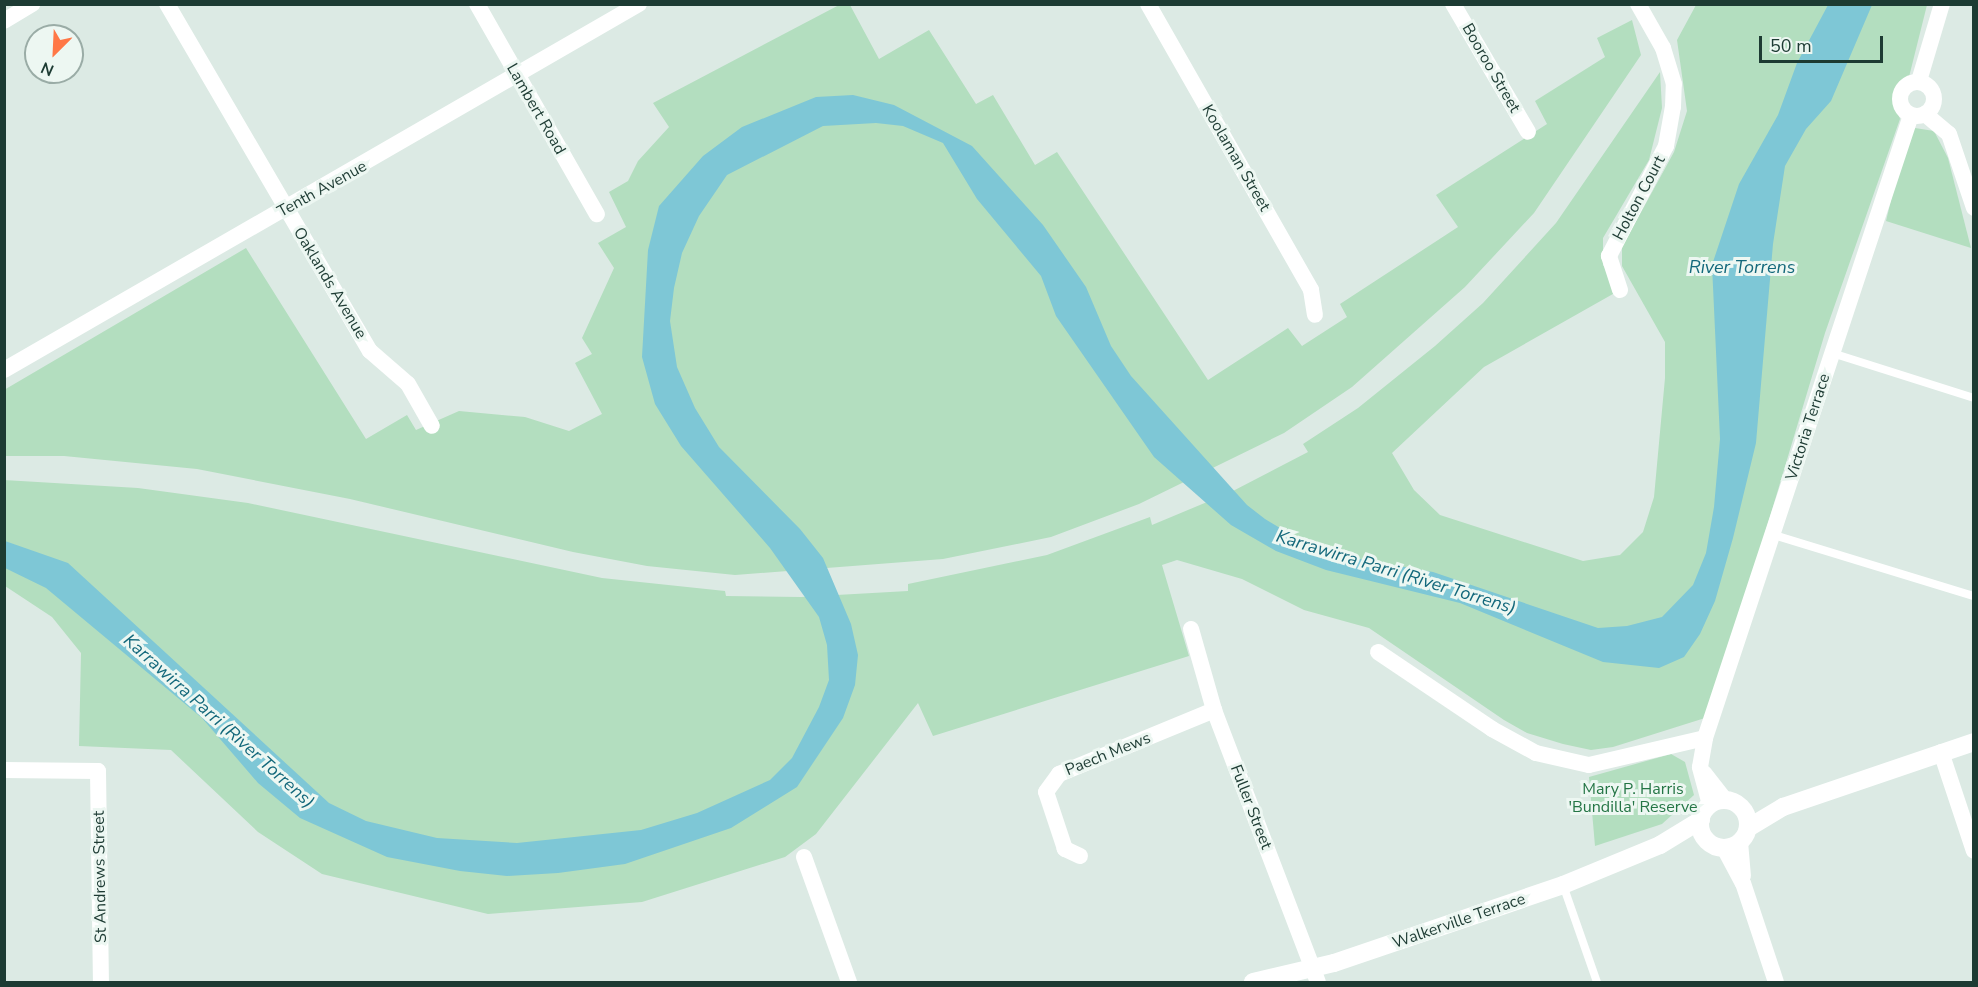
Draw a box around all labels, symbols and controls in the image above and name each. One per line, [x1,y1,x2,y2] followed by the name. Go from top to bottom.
[1458,20,1524,116] street label: Booroo Street
[24,24,84,84] north arrow
[1762,24,1886,62] scale bar
[1770,34,1812,58] text: 50 m
[38,56,57,81] text: N
[502,60,570,158] street label: Lambert Road
[1198,101,1274,215] street label: Koolaman Street
[1609,152,1669,244] street label: Holton Court
[274,157,370,221] street label: Tenth Avenue
[289,224,371,342] street label: Oaklands Avenue
[1689,256,1795,278] water label: River Torrens
[1782,371,1834,483] street label: Victoria Terrace
[1273,525,1519,619] water label: Karrawirra Parri (River Torrens)
[119,629,319,813] water label: Karrawirra Parri (River Torrens)
[1062,728,1154,780] street label: Paech Mews
[1226,762,1276,852] street label: Fuller Street
[1568,779,1698,817] park label: Mary P. Harris 'Bundilla' Reserve
[89,811,111,943] street label: St Andrews Street
[1390,889,1528,953] street label: Walkerville Terrace

